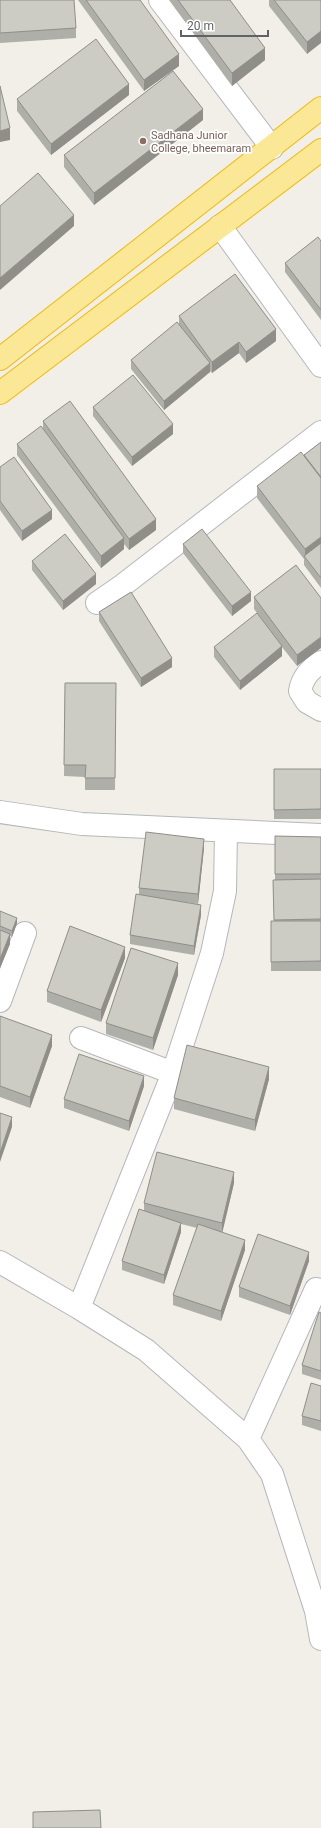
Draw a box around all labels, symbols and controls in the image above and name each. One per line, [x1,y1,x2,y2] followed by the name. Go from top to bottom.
[181,12,268,38] scale bar
[187,19,214,33] text: 20 m
[151,129,251,155] place label: Sadhana Junior College, bheemaram
[138,136,148,146] marker: Sadhana Junior College, bheemaram

